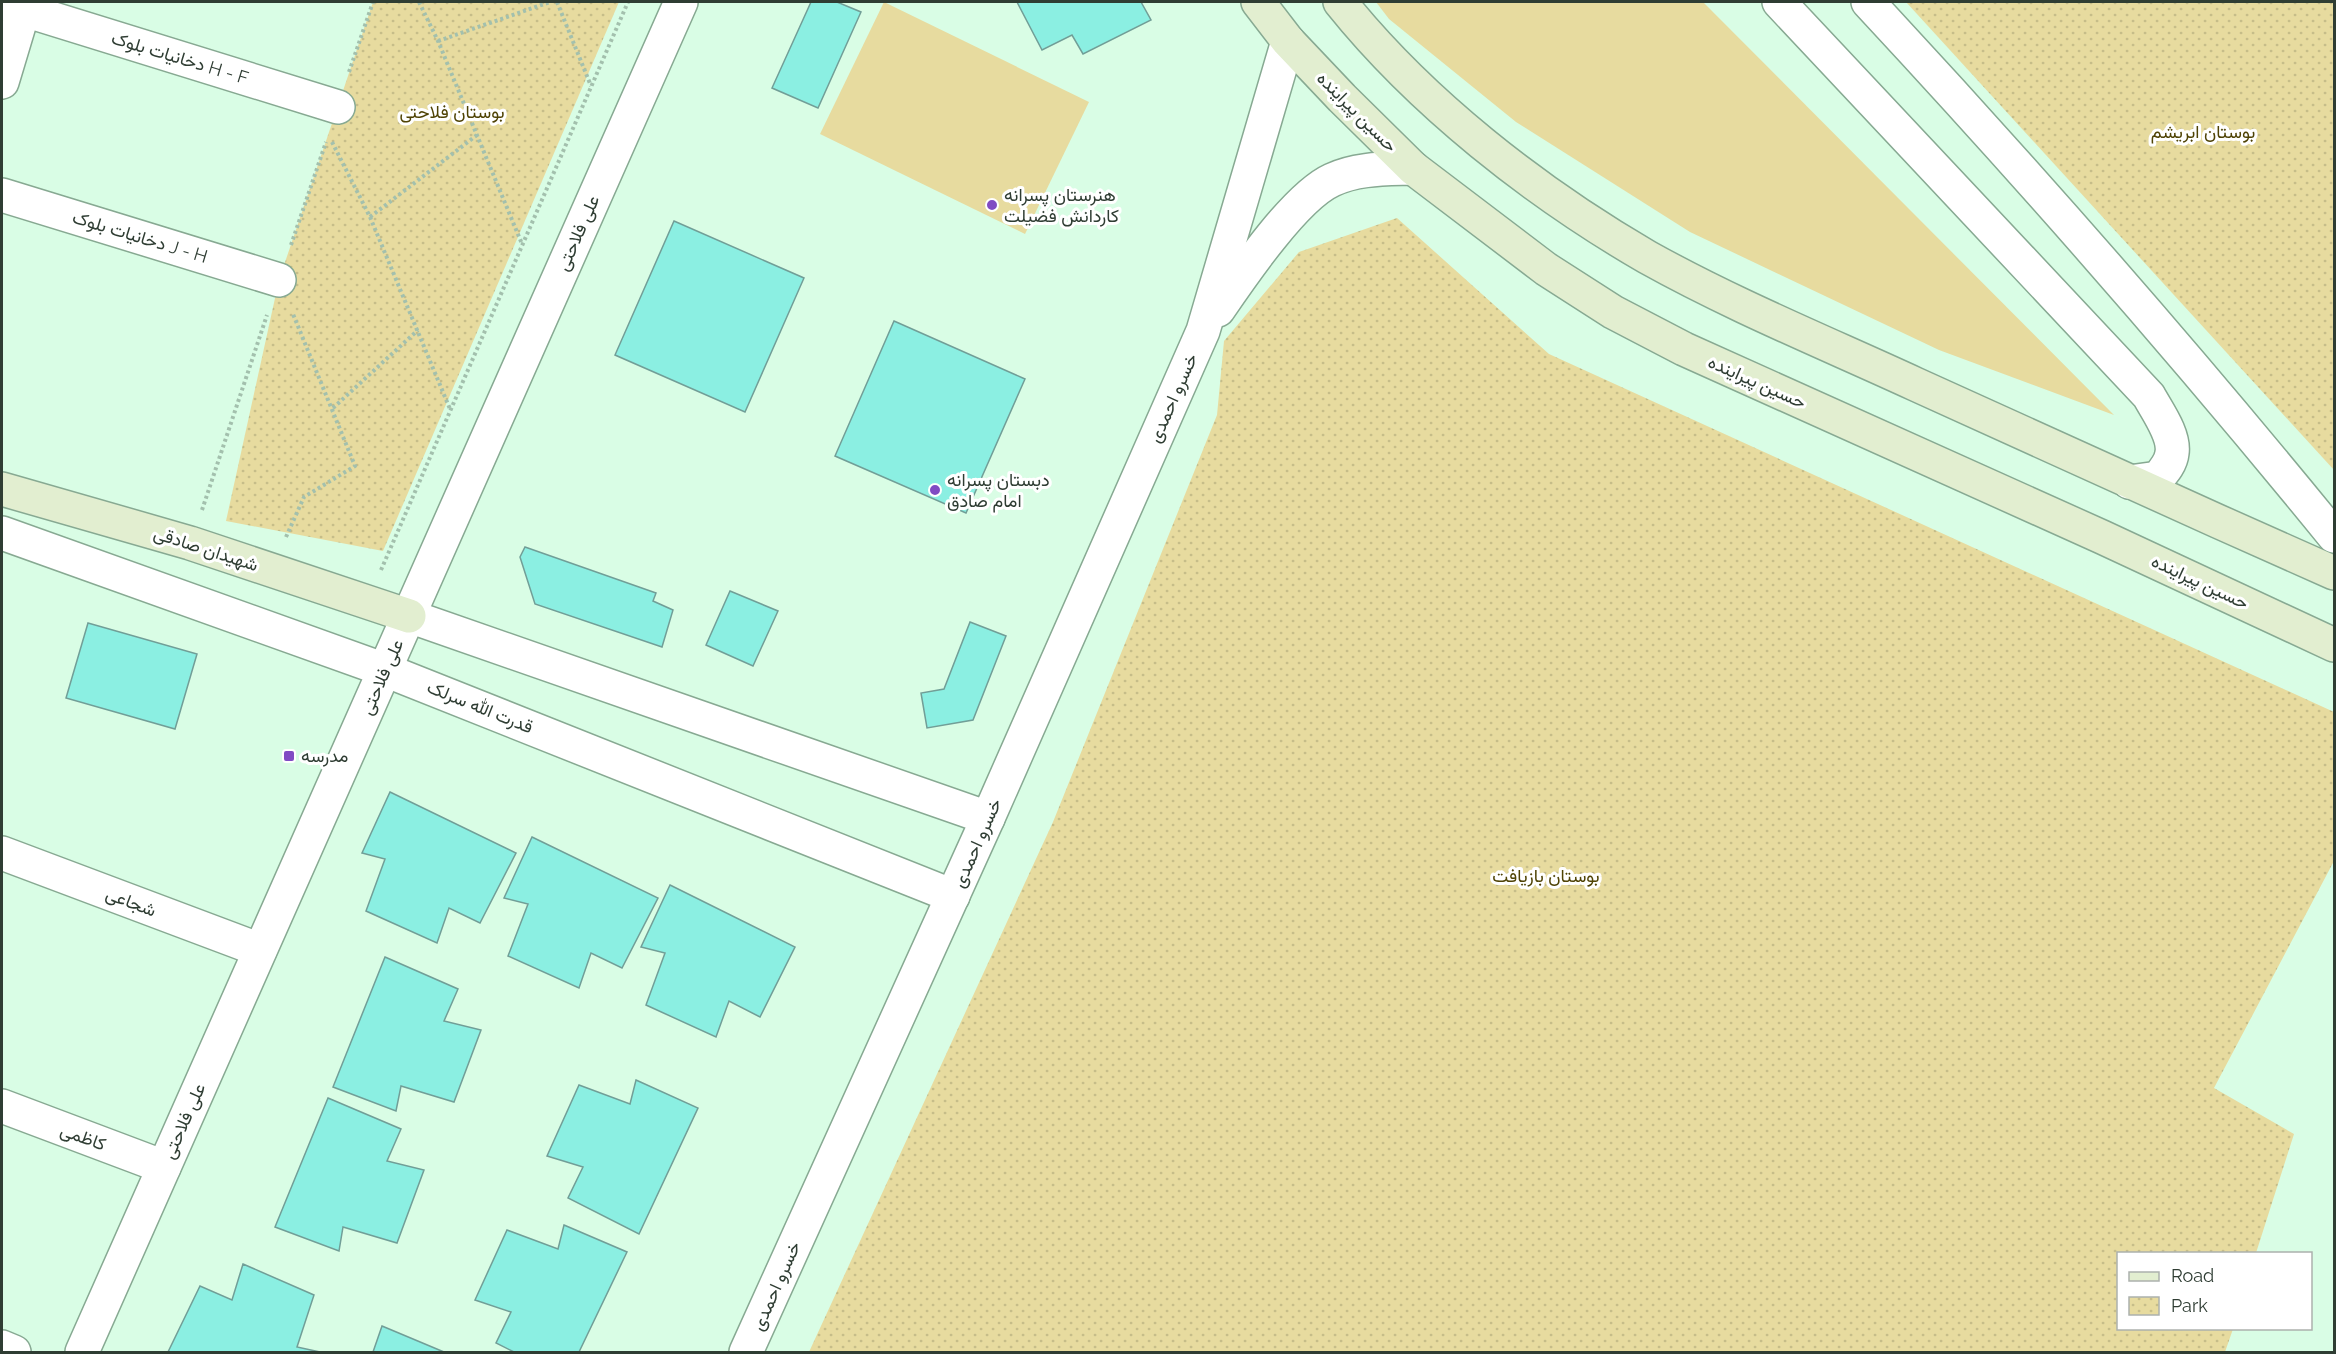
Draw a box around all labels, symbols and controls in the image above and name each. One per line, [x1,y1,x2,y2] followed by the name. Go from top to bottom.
[109,27,251,89] street label: دخانیات بلوک H - F
[1311,67,1402,158] street label: حسین پیراینده
[399,101,505,123] park label: بوستان فلاحتی
[2151,121,2255,144] park label: بوستان ابریشم
[1004,184,1119,227] place label: هنرستان پسرانه کاردانش فضیلت
[552,192,604,274] street label: علی فلاحتی
[985,198,999,212] marker: هنرستان پسرانه کاردانش فضیلت
[70,206,210,268] street label: دخانیات بلوک J - H
[1144,350,1202,446] street label: خسرو احمدی
[1704,351,1809,414] street label: حسین پیراینده
[947,469,1050,513] place label: دبستان پسرانه امام صادق
[928,483,942,497] marker: دبستان پسرانه امام صادق
[151,522,261,576] street label: شهیدان صادقی
[2147,550,2252,615] street label: حسین پیراینده
[356,636,408,718] street label: علی فلاحتی
[424,676,536,738] street label: قدرت الله سرلک
[301,745,348,767] place label: مدرسه
[282,749,296,763] marker: مدرسه
[948,795,1006,891] street label: خسرو احمدی
[1492,865,1600,887] park label: بوستان بازیافت
[103,882,159,922] street label: شجاعی
[158,1080,210,1162] street label: علی فلاحتی
[57,1119,109,1155] street label: کاظمی
[747,1238,805,1334] street label: خسرو احمدی
[2117,1252,2312,1330] legend
[2171,1265,2214,1286] text: Road
[2171,1295,2208,1316] text: Park

